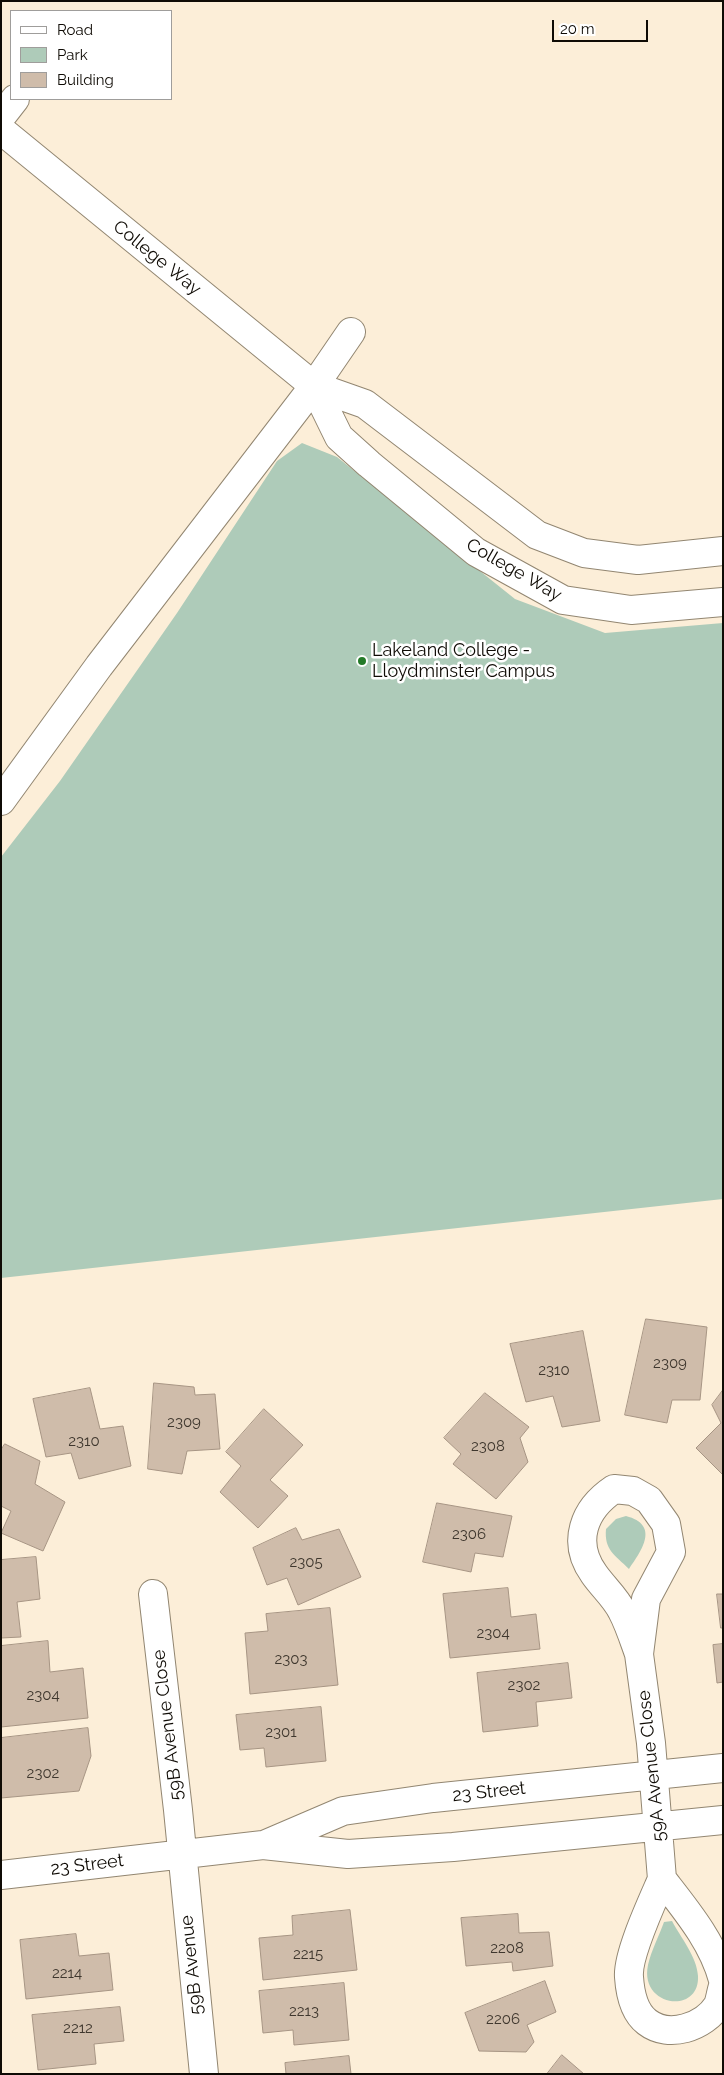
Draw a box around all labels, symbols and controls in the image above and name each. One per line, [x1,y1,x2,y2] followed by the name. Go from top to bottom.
[10,10,172,100] legend
[554,10,650,42] scale bar
[560,20,595,38] text: 20 m
[57,21,93,39] text: Road
[57,46,88,64] text: Park
[57,71,114,89] text: Building
[109,216,205,300] street label: College Way
[462,534,566,606] street label: College Way
[372,640,555,682] place label: Lakeland College - Lloydminster Campus
[356,655,368,667] marker: Lakeland College - Lloydminster Campus
[653,1354,687,1372] house number: 2309
[538,1361,570,1379] house number: 2310
[167,1413,201,1431] house number: 2309
[68,1432,100,1450] house number: 2310
[471,1437,505,1455] house number: 2308
[452,1525,486,1543] house number: 2306
[289,1553,323,1571] house number: 2305
[476,1624,510,1642] house number: 2304
[148,1648,188,1802] street label: 59B Avenue Close
[274,1650,308,1668] house number: 2303
[508,1676,540,1694] house number: 2302
[26,1686,60,1704] house number: 2304
[633,1689,671,1843] street label: 59A Avenue Close
[265,1723,297,1741] house number: 2301
[27,1764,59,1782] house number: 2302
[451,1777,527,1807] street label: 23 Street
[49,1850,125,1880] street label: 23 Street
[176,1914,208,2016] street label: 59B Avenue
[490,1939,524,1957] house number: 2208
[293,1945,323,1963] house number: 2215
[52,1964,82,1982] house number: 2214
[289,2002,319,2020] house number: 2213
[486,2010,520,2028] house number: 2206
[63,2019,93,2037] house number: 2212

